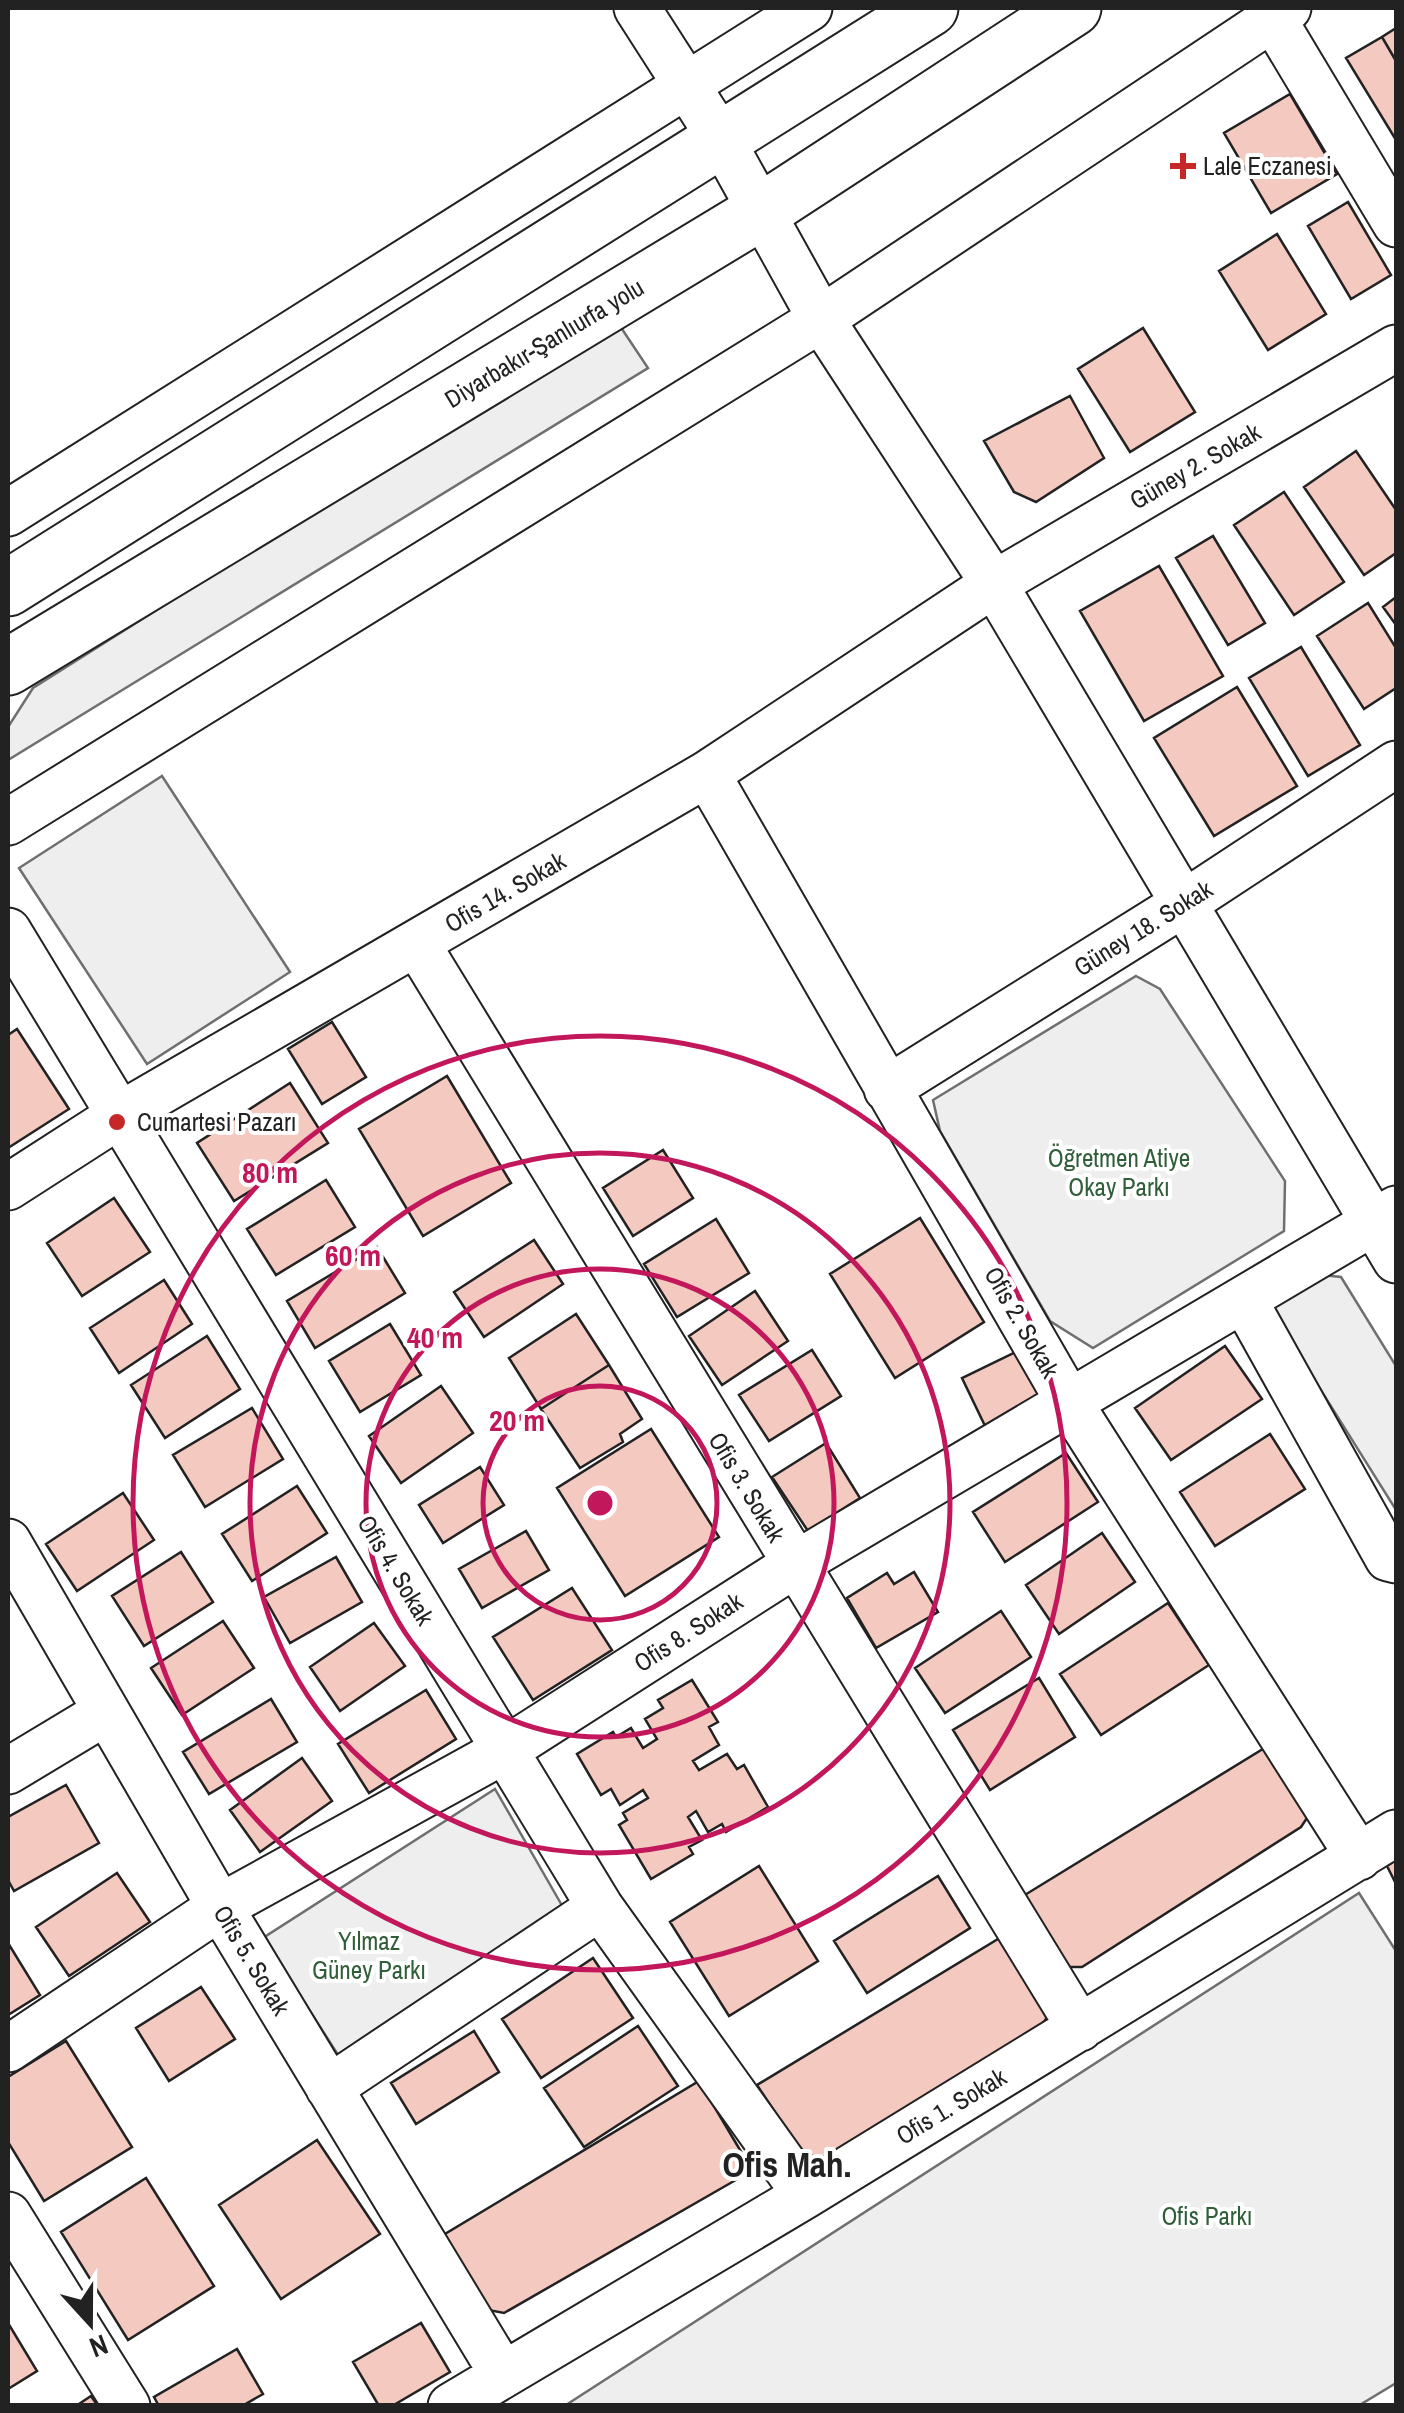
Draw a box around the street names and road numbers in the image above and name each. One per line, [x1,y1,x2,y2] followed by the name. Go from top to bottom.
[438,270,650,416] street label: Diyarbakır-Şanlıurfa yolu
[1123,414,1267,517] street label: Güney 2. Sokak
[438,843,572,940] street label: Ofis 14. Sokak
[1067,872,1219,984] street label: Güney 18. Sokak
[977,1260,1068,1384] street label: Ofis 2. Sokak
[701,1425,794,1549] street label: Ofis 3. Sokak
[350,1508,443,1632] street label: Ofis 4. Sokak
[627,1584,749,1680] street label: Ofis 8. Sokak
[206,1898,299,2022] street label: Ofis 5. Sokak
[889,2059,1013,2152] street label: Ofis 1. Sokak

